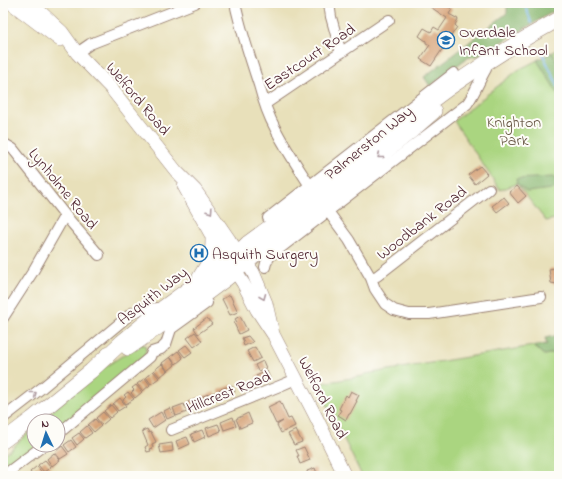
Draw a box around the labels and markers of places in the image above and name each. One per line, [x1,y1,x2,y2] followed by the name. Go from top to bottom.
[459,21,548,63] place label: Overdale Infant School
[436,30,456,50] school or university icon: Overdale Infant School
[189,243,209,263] hospital icon: Asquith Surgery
[212,243,318,267] place label: Asquith Surgery

